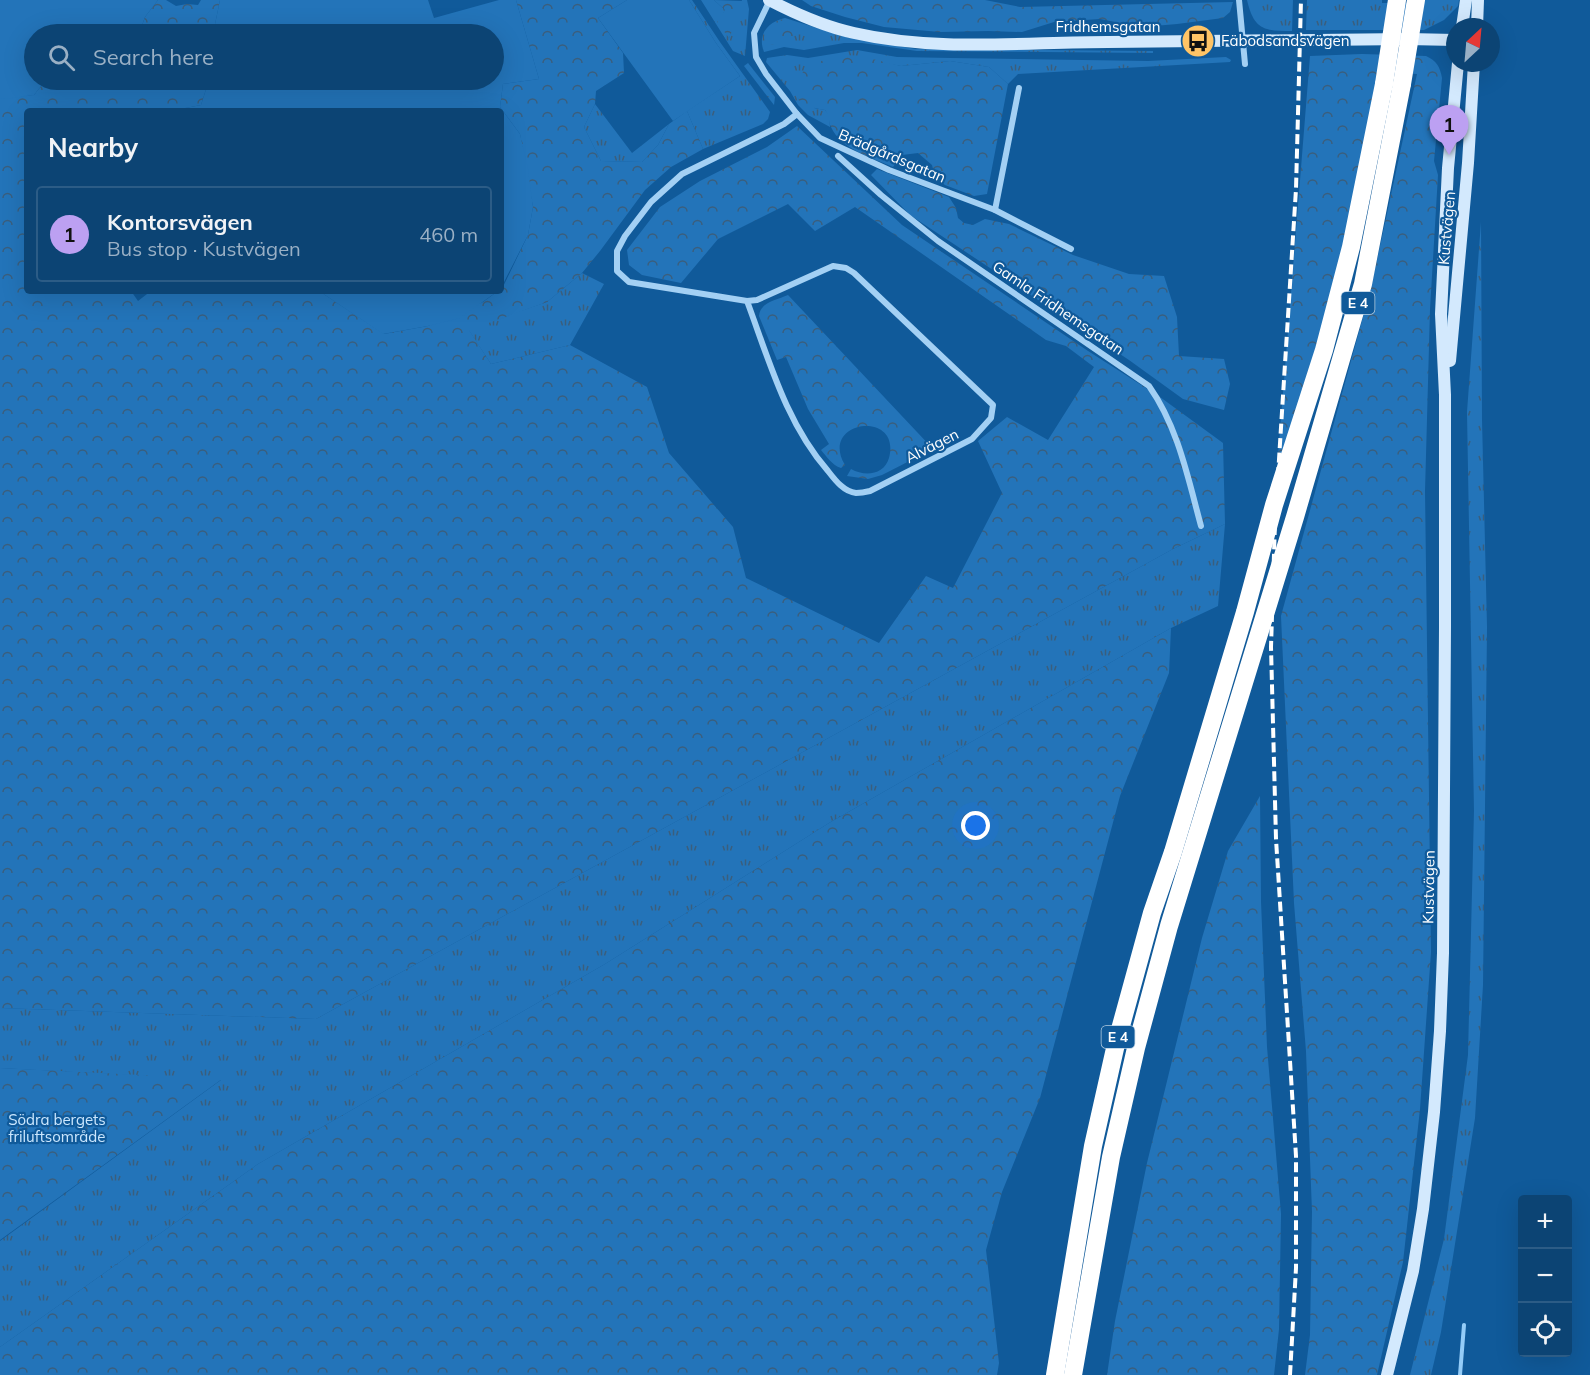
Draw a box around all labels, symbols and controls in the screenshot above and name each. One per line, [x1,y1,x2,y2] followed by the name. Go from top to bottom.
[1056,17,1160,36] street label: Fridhemsgatan
[1446,18,1500,72] north arrow
[1180,23,1216,59] bus stop icon: Fäbodsandsvägen
[24,24,504,90] search box
[1221,31,1349,50] place label: Fäbodsandsvägen
[45,41,78,74] icon: search
[93,43,214,71] text: Search here
[1430,106,1468,155] pin: 1
[836,124,949,187] street label: Brädgårdsgatan
[48,131,138,164] text: Nearby
[1434,190,1459,265] street label: Kustvägen
[107,208,253,236] text: Kontorsvägen
[64,222,76,247] text: 1
[419,222,478,247] text: 460 m
[107,236,301,261] text: Bus stop · Kustvägen
[989,256,1128,359] street label: Gamla Fridhemsgatan
[1342,292,1374,314] road number: E 4
[902,424,962,467] street label: Alvägen
[961,811,990,840] your location
[1418,850,1439,924] street label: Kustvägen
[1102,1026,1134,1048] road number: E 4
[8,1110,106,1146] park label: Södra bergets friluftsområde
[1518,1195,1572,1357] map controls
[1518,1195,1572,1249] button: +
[1518,1249,1572,1303] button: −
[1518,1303,1572,1357] button: locate

